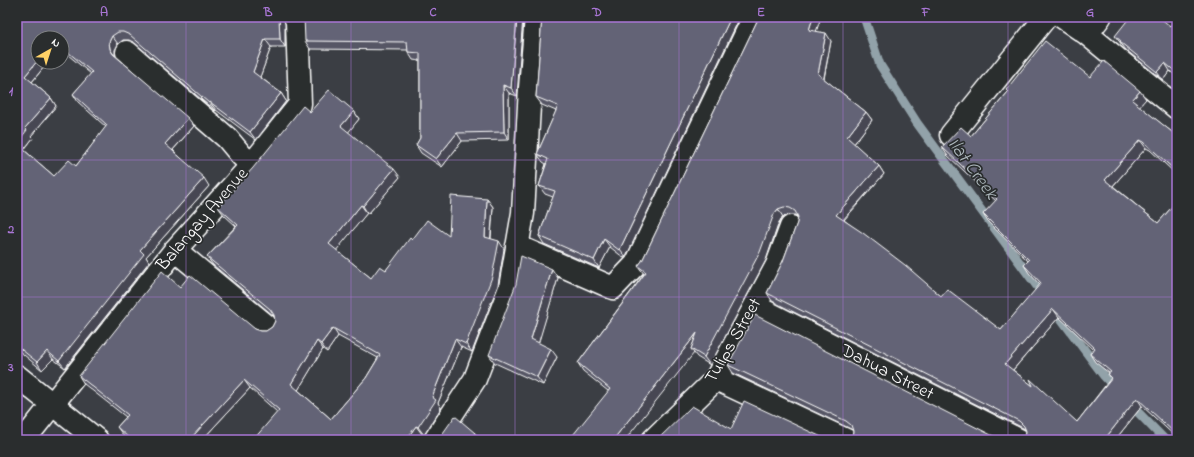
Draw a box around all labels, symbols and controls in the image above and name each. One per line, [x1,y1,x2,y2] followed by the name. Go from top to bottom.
[100,3,108,22] text: A
[263,3,273,22] text: B
[429,3,437,22] text: C
[591,3,602,22] text: D
[757,3,765,22] text: E
[921,3,931,22] text: F
[1086,3,1094,22] text: G
[30,30,70,70] north arrow
[48,34,64,52] text: N
[9,82,14,101] text: 1
[940,132,1004,206] water label: Ilat Creek
[150,162,257,279] street label: Balangay Avenue
[7,220,15,239] text: 2
[699,294,769,388] street label: Tulips Street
[835,338,938,408] street label: Dahua Street
[7,358,14,377] text: 3

